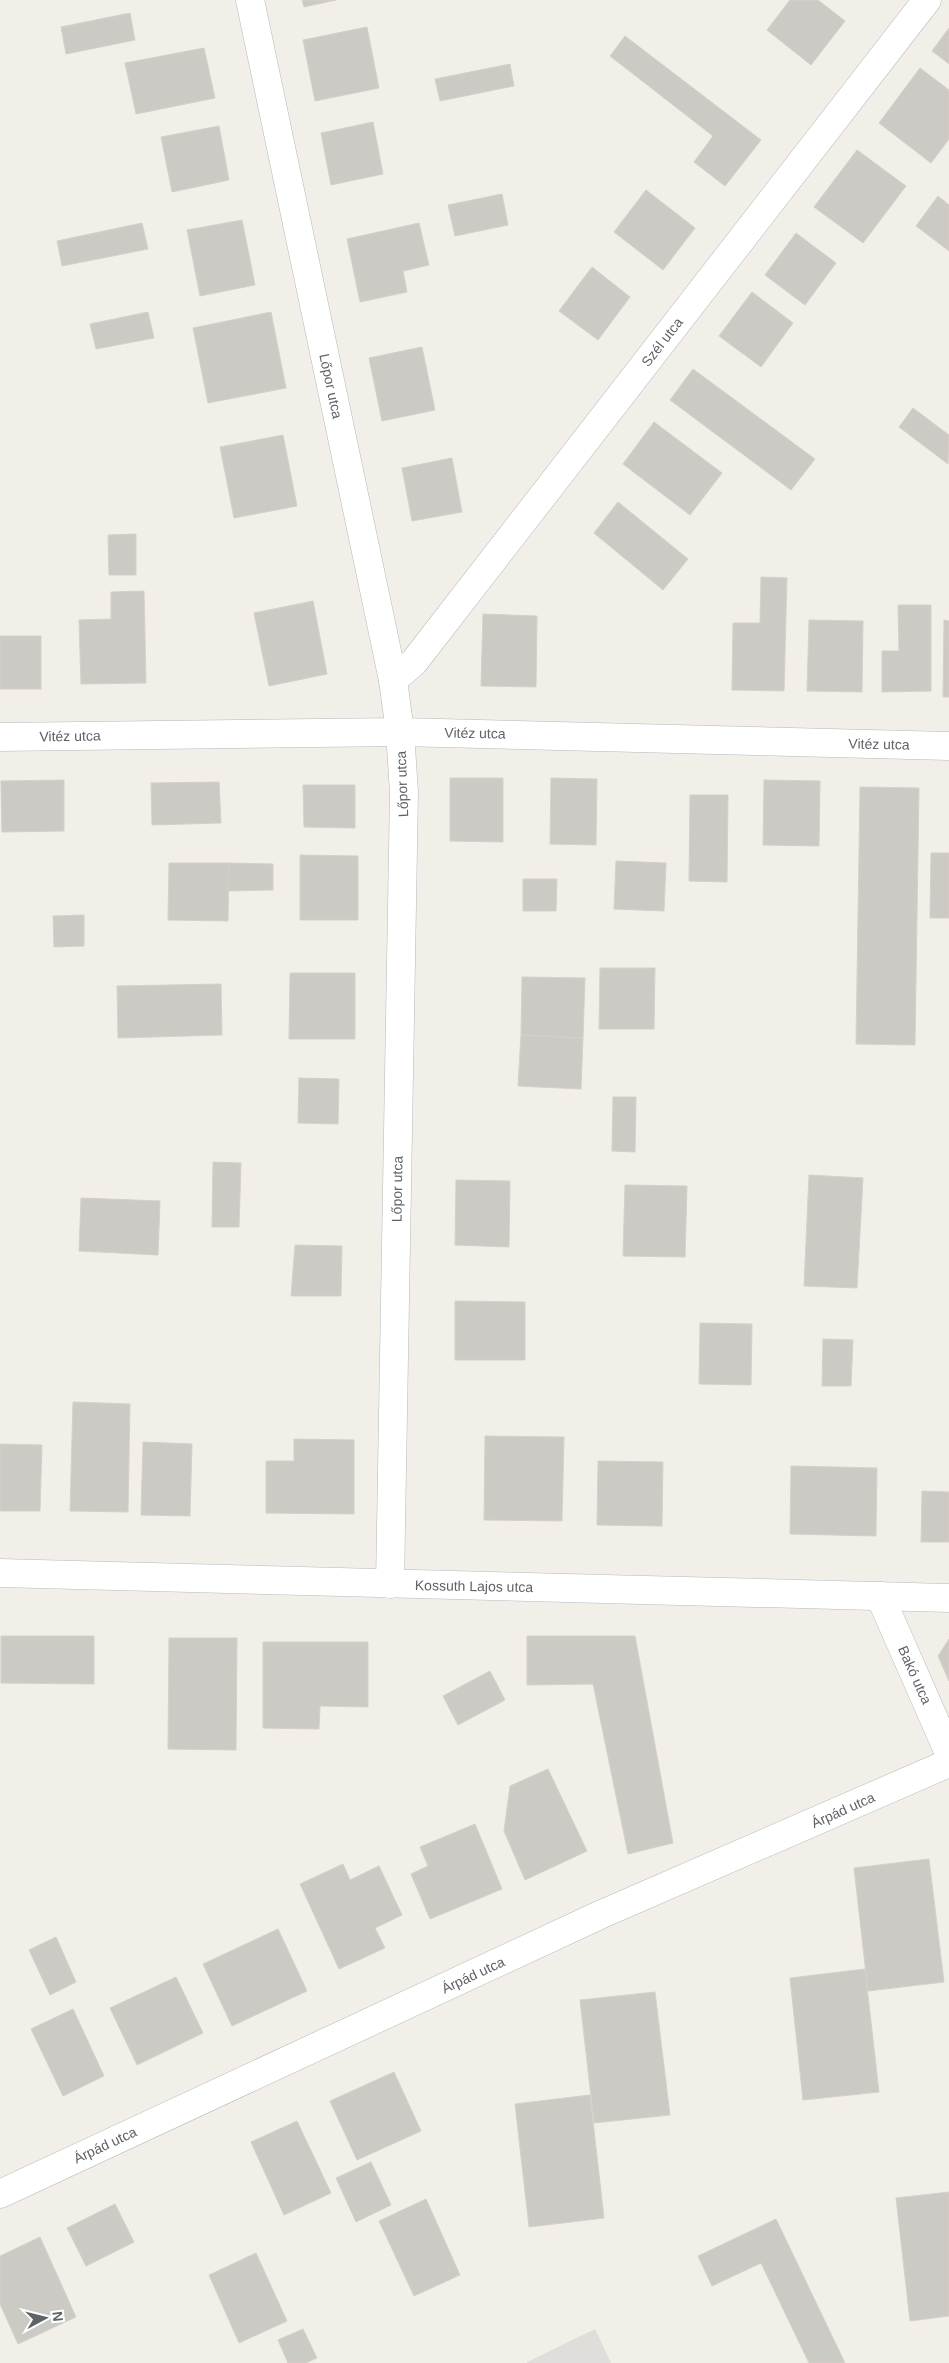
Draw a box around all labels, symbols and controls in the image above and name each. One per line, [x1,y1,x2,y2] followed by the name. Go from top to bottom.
[638,314,686,370] street label: Szél utca
[316,352,346,420] street label: Lőpor utca
[444,724,506,742] street label: Vitéz utca
[39,727,101,745] street label: Vitéz utca
[848,735,910,753] street label: Vitéz utca
[393,750,411,817] street label: Lőpor utca
[388,1156,406,1222] street label: Lőpor utca
[415,1577,533,1595] street label: Kossuth Lajos utca
[895,1643,935,1707] street label: Bakó utca
[809,1789,877,1831] street label: Árpád utca
[439,1953,507,1997] street label: Árpád utca
[71,2123,139,2167] street label: Árpád utca
[20,2293,70,2343] north arrow
[49,2310,66,2322] text: N

